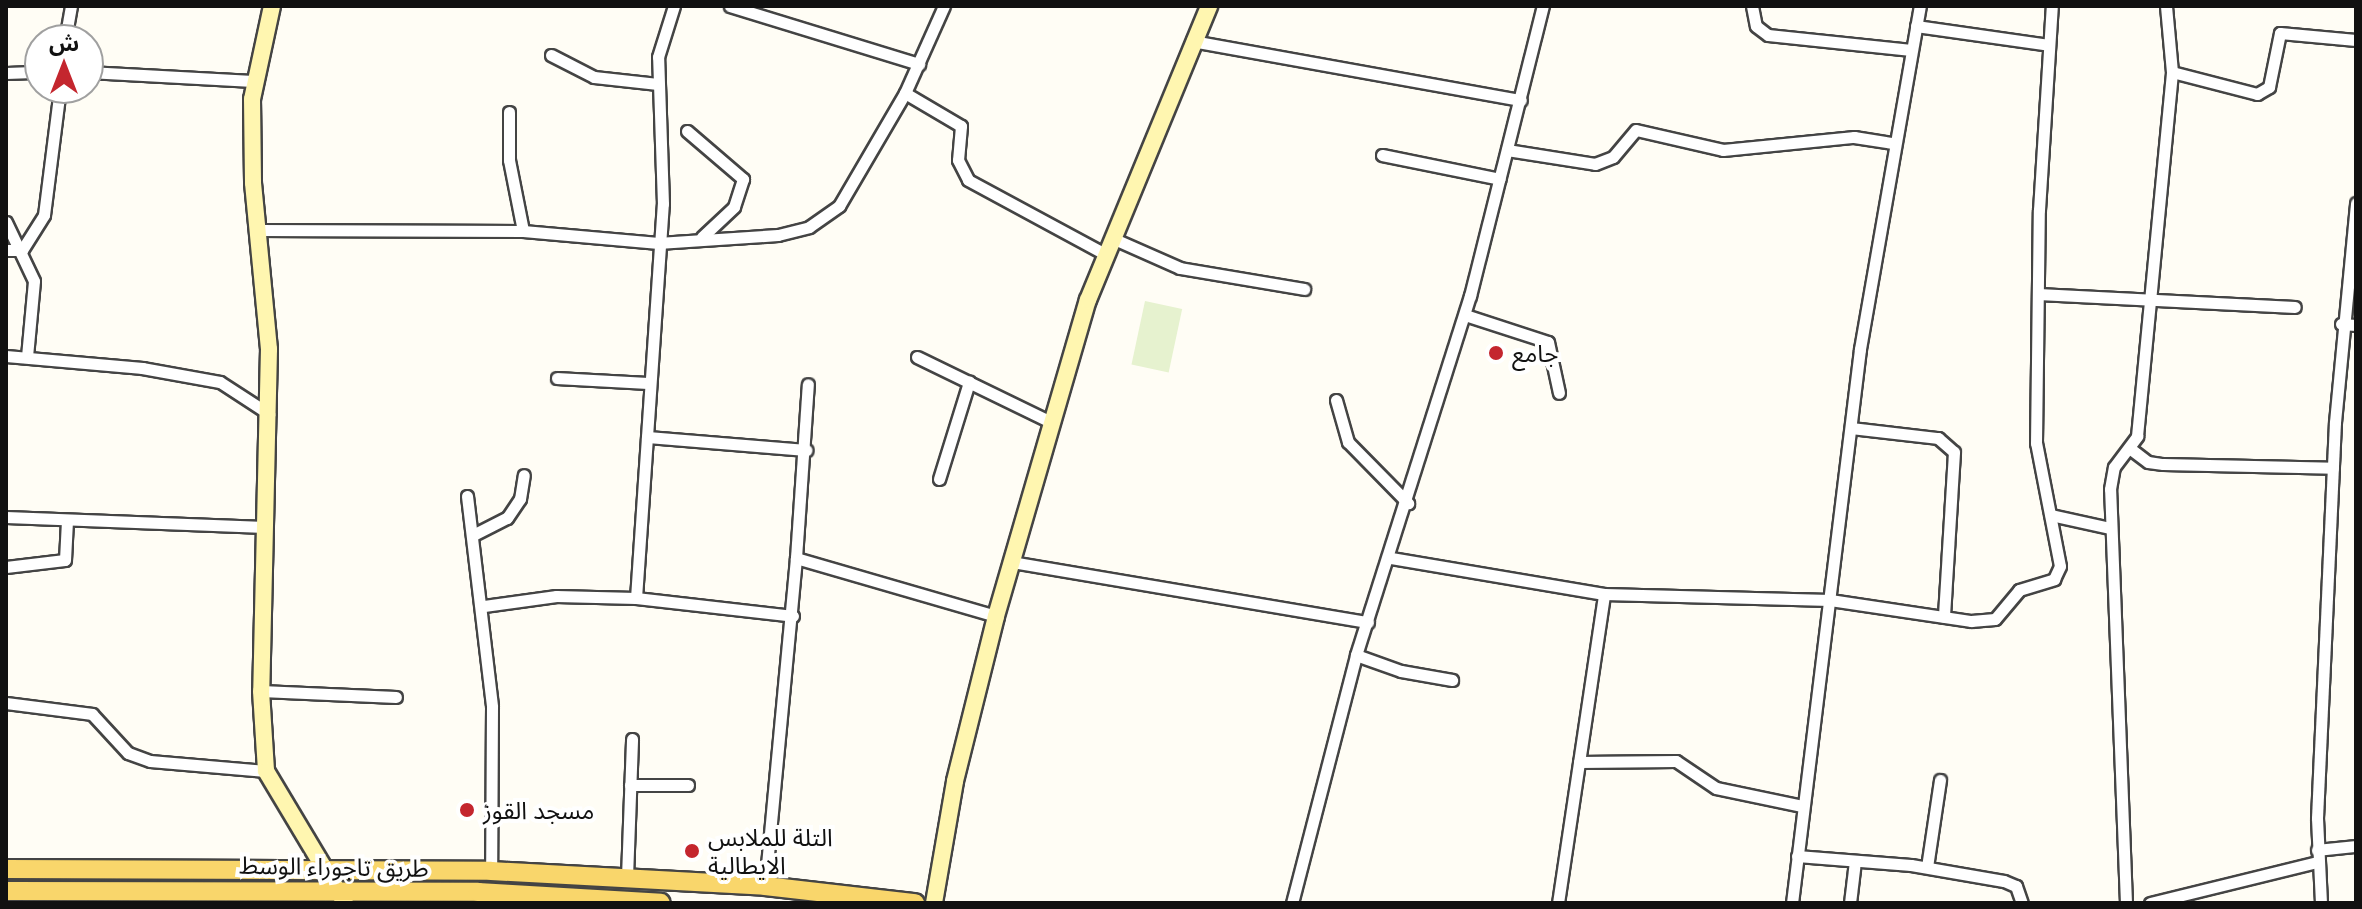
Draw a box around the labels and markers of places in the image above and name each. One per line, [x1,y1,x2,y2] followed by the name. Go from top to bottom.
[1512,339,1558,367] place label: جامع
[1487,344,1505,362] marker: جامع
[483,796,594,824] place label: مسجد القوز
[458,801,476,819] marker: مسجد القوز
[708,823,833,879] place label: التلة للملابس الايطالية
[683,842,701,860] marker: التلة للملابس الايطالية

